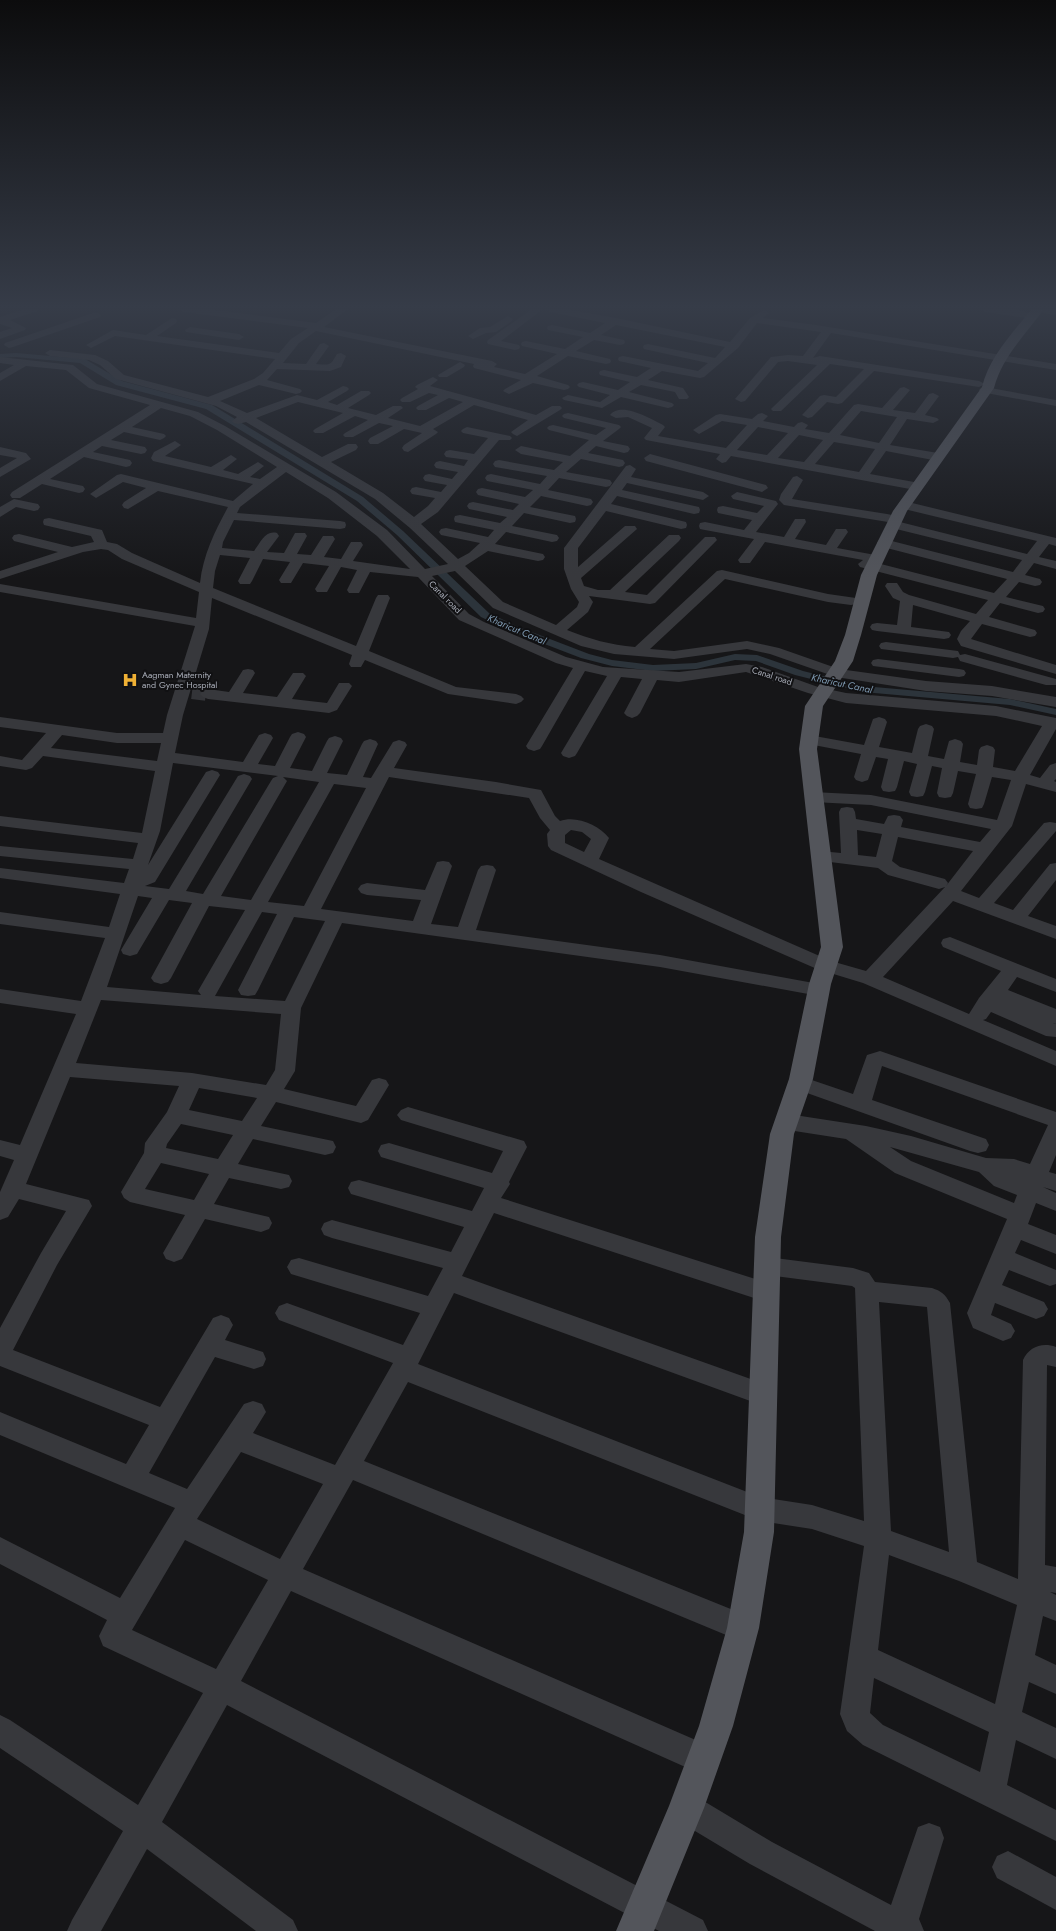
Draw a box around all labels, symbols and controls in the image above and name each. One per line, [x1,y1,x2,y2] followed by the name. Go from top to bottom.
[426,577,465,616] street label: Canal road
[485,610,549,649] water label: Kharicut Canal
[750,663,794,688] street label: Canal road
[142,668,217,691] place label: Aagman Maternity and Gynec Hospital
[810,670,875,697] water label: Kharicut Canal
[121,671,139,689] hospital icon: Aagman Maternity and Gynec Hospital

